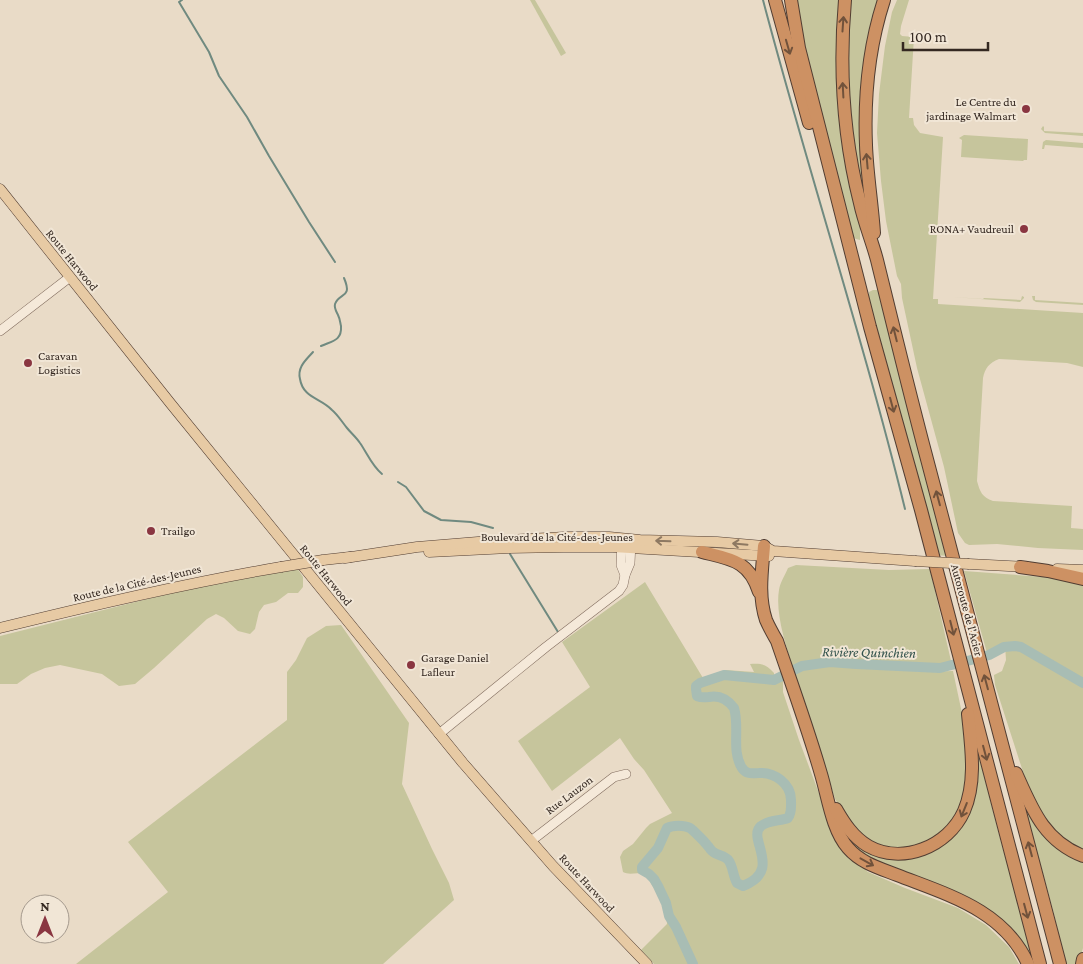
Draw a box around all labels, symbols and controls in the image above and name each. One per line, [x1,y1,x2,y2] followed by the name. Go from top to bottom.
[839,17,848,33] one-way arrow
[903,20,988,52] scale bar
[910,29,947,45] text: 100 m
[783,39,793,55] one-way arrow
[838,82,847,98] one-way arrow
[925,95,1017,123] place label: Le Centre du jardinage Walmart
[1020,103,1032,115] marker: Le Centre du jardinage Walmart
[862,154,872,170] one-way arrow
[930,222,1014,236] place label: RONA+ Vaudreuil
[1018,223,1030,235] marker: RONA+ Vaudreuil
[43,226,101,294] street label: Route Harwood
[890,327,899,343] one-way arrow
[38,349,81,377] place label: Caravan Logistics
[22,357,34,369] marker: Caravan Logistics
[887,396,897,412] one-way arrow
[932,490,942,506] one-way arrow
[161,524,195,538] place label: Trailgo
[145,525,157,537] marker: Trailgo
[481,530,633,544] street label: Boulevard de la Cité-des-Jeunes
[655,536,671,545] one-way arrow
[733,539,749,549] one-way arrow
[297,541,355,609] street label: Route Harwood
[71,561,203,605] street label: Route de la Cité-des-Jeunes
[948,562,986,658] street label: Autoroute de l'Acier
[947,619,957,635] one-way arrow
[822,643,916,661] water label: Rivière Quinchien
[421,651,489,679] place label: Garage Daniel Lafleur
[405,659,417,671] marker: Garage Daniel Lafleur
[981,675,990,691] one-way arrow
[981,745,990,761] one-way arrow
[543,772,596,817] street label: Rue Lauzon
[958,802,968,817] one-way arrow
[1025,842,1034,858] one-way arrow
[556,851,618,916] street label: Route Harwood
[859,858,874,868] one-way arrow
[20,894,70,944] north arrow
[40,898,50,914] text: N
[1022,902,1031,918] one-way arrow

